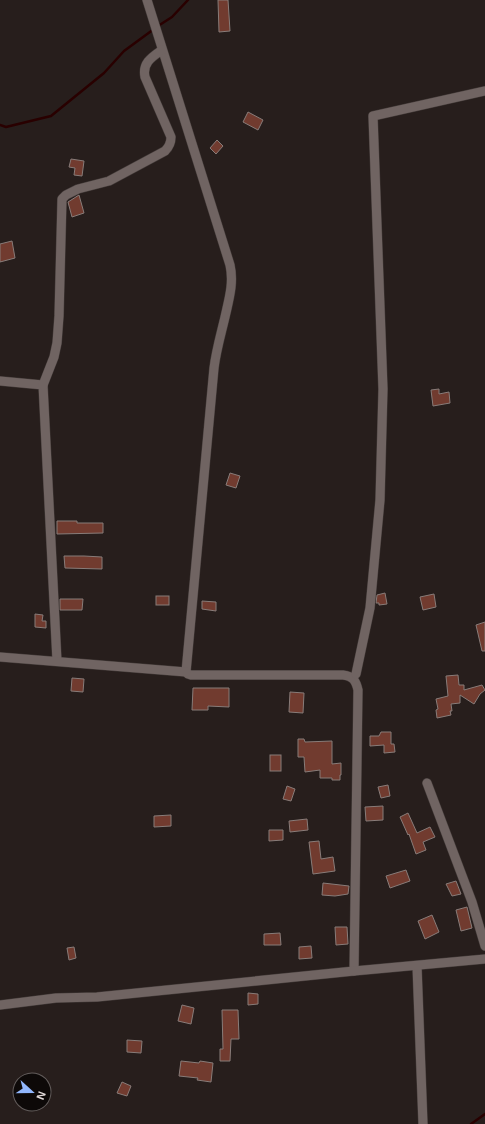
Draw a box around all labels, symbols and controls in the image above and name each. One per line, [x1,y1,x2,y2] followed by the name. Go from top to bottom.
[12,1072,52,1112] north arrow
[34,1090,48,1101] text: N

